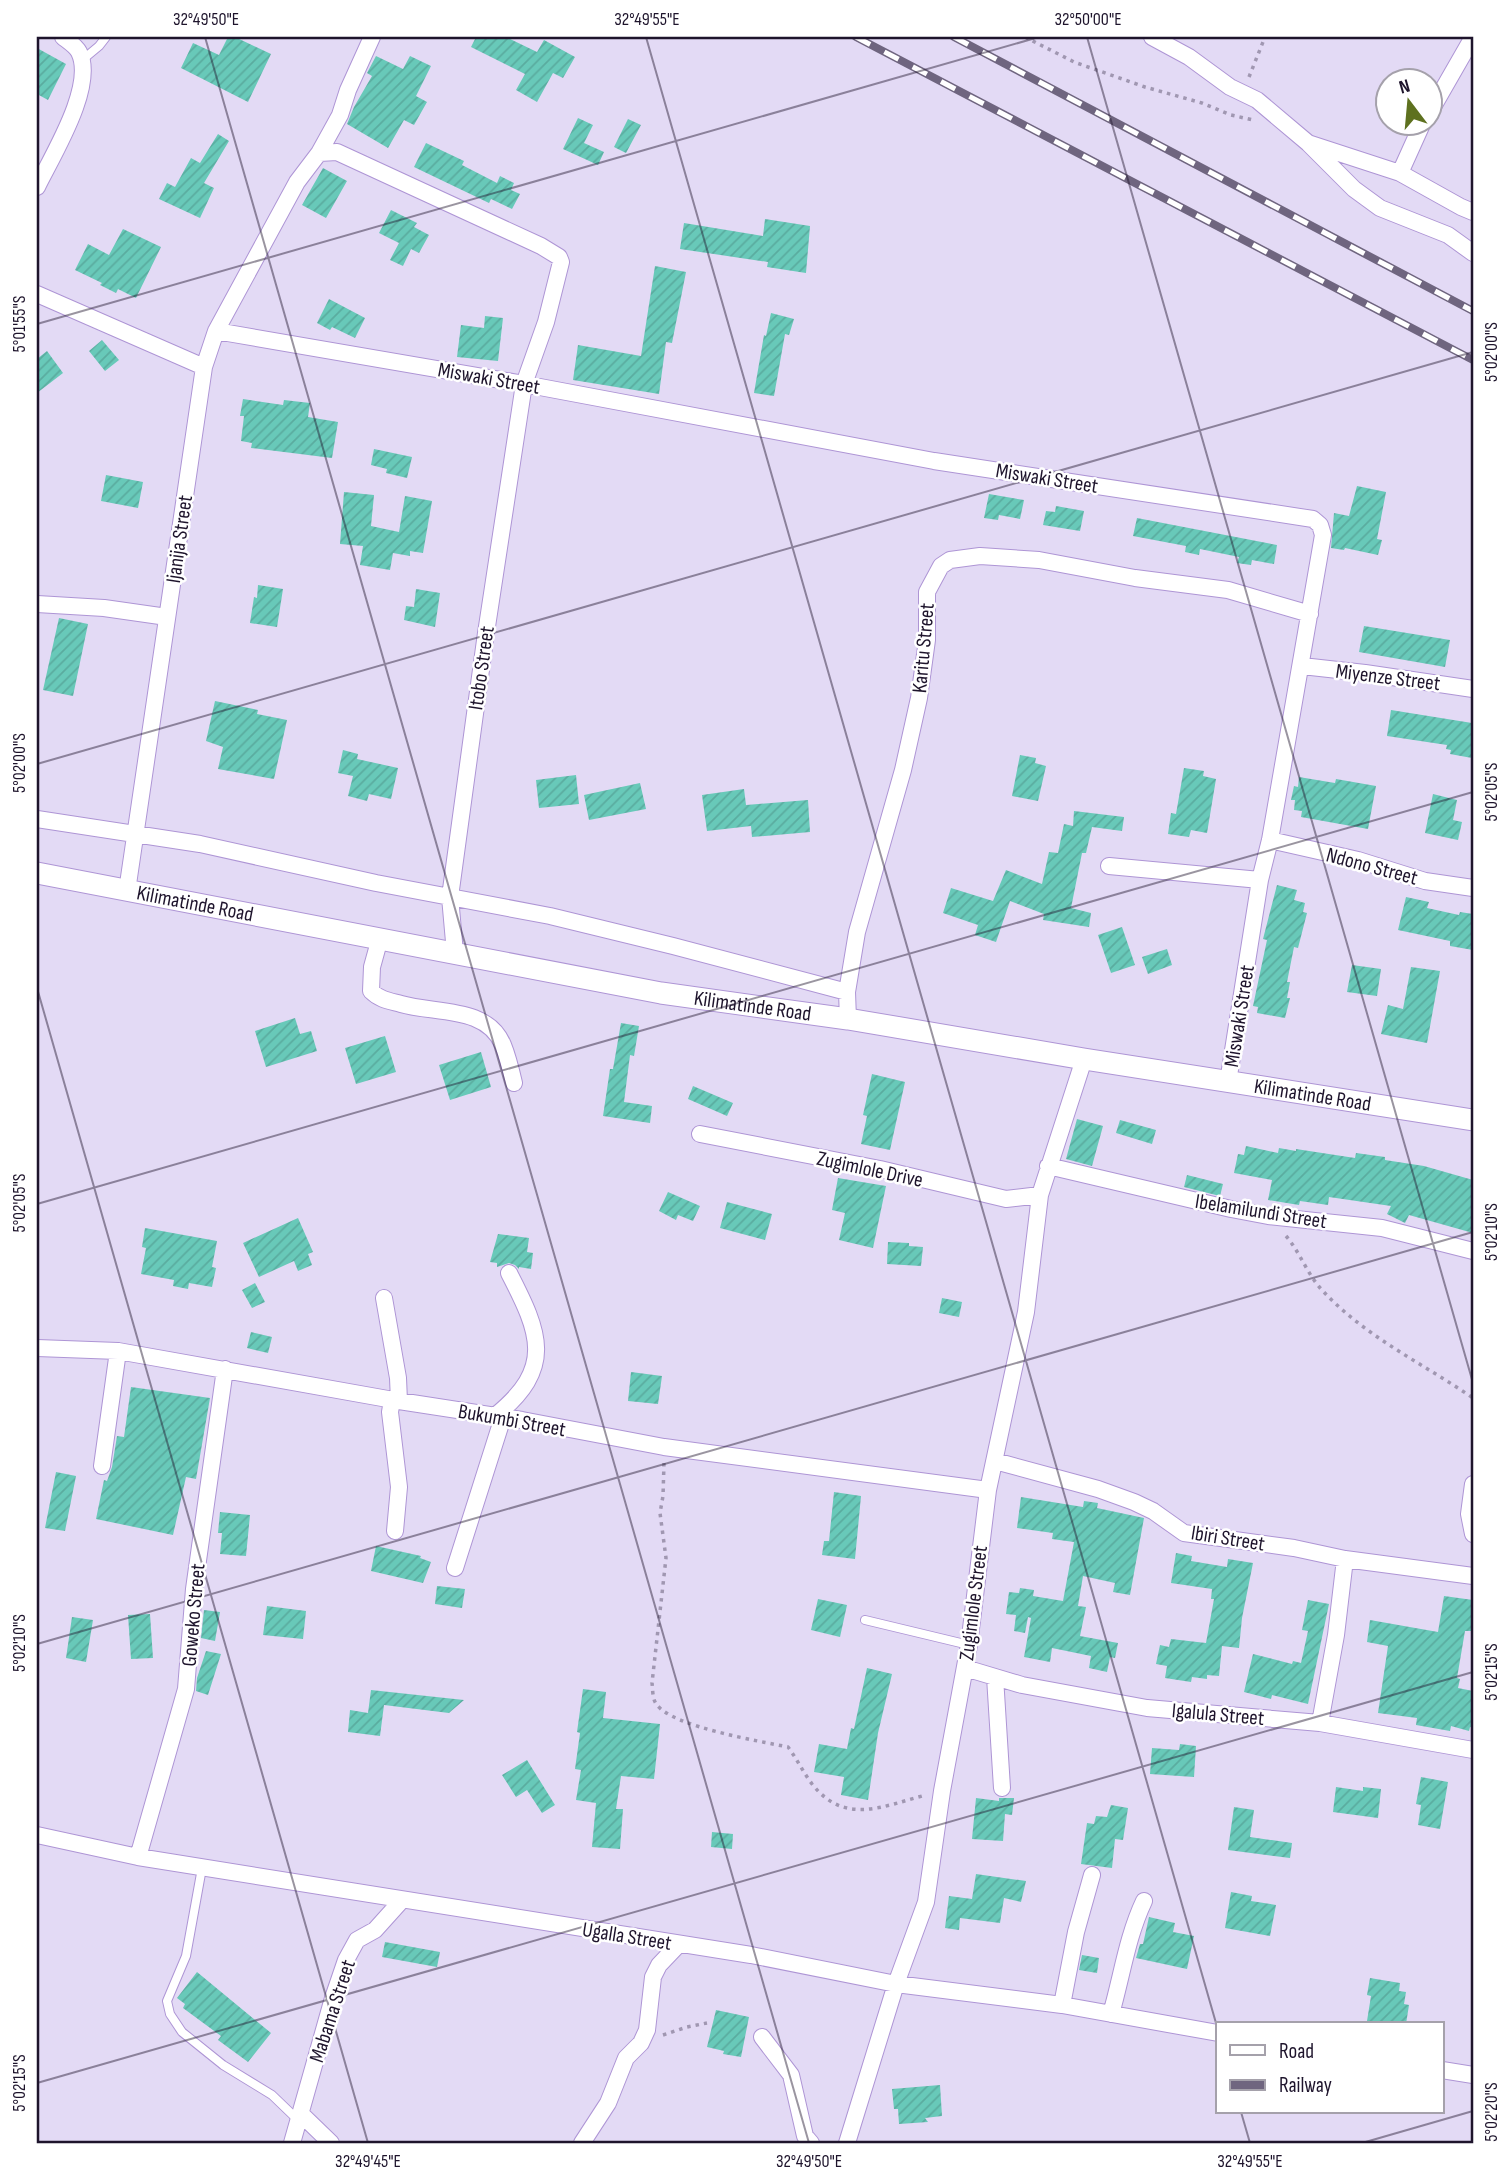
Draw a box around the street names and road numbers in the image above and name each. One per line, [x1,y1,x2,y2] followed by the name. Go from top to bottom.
[436,357,542,400] street label: Miswaki Street
[994,458,1100,499] street label: Miswaki Street
[161,494,198,585] street label: Ijanija Street
[907,602,940,694] street label: Karitu Street
[463,625,500,712] street label: Itobo Street
[1334,659,1442,696] street label: Miyenze Street
[1323,842,1420,891] street label: Ndono Street
[135,880,255,927] street label: Kilimatinde Road
[1219,963,1260,1069] street label: Miswaki Street
[692,986,813,1027] street label: Kilimatinde Road
[1252,1074,1373,1117] street label: Kilimatinde Road
[814,1146,925,1193] street label: Zugimlole Drive
[1193,1189,1328,1234] street label: Ibelamilundi Street
[456,1399,568,1442] street label: Bukumbi Street
[1189,1520,1267,1557] street label: Ibiri Street
[954,1544,993,1662] street label: Zugimlole Street
[177,1562,210,1668] street label: Goweko Street
[1171,1698,1265,1731] street label: Igalula Street
[580,1917,673,1956] street label: Ugalla Street
[304,1957,361,2066] street label: Mabama Street

